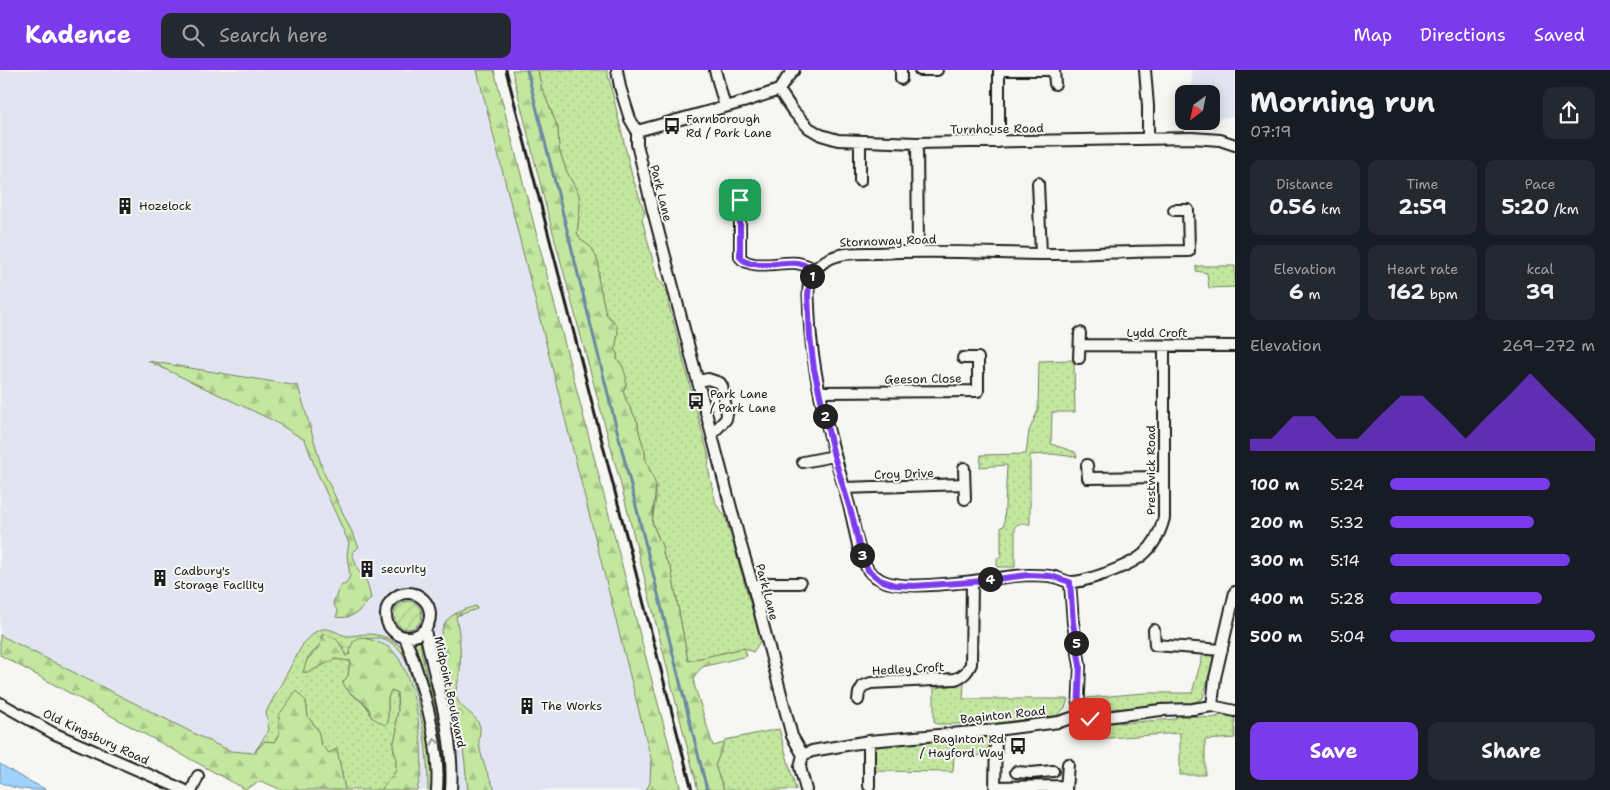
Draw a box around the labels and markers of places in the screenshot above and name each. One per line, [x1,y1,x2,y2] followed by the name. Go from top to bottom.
[686,111,772,141] place label: Farnborough Rd / Park Lane
[662,116,682,136] bus stop icon: Farnborough Rd / Park Lane
[719,179,761,221] pin
[115,196,135,216] building icon: Hozelock
[139,198,192,214] place label: Hozelock
[800,264,824,288] pin: 1
[710,386,776,416] place label: Park Lane / Park Lane
[686,391,706,411] bus stop icon: Park Lane / Park Lane
[812,404,838,428] pin: 2
[850,542,874,568] pin: 3
[357,559,377,579] building icon: security
[381,561,427,577] place label: security
[174,563,264,593] place label: Cadbury's Storage Facility
[978,566,1002,592] pin: 4
[150,568,170,588] building icon: Cadbury's Storage Facility
[1064,630,1088,656] pin: 5
[517,696,537,716] building icon: The Works
[541,698,602,714] place label: The Works
[1069,698,1111,740] pin
[920,731,1004,761] place label: Baginton Rd / Hayford Way
[1008,736,1028,756] bus stop icon: Baginton Rd / Hayford Way

